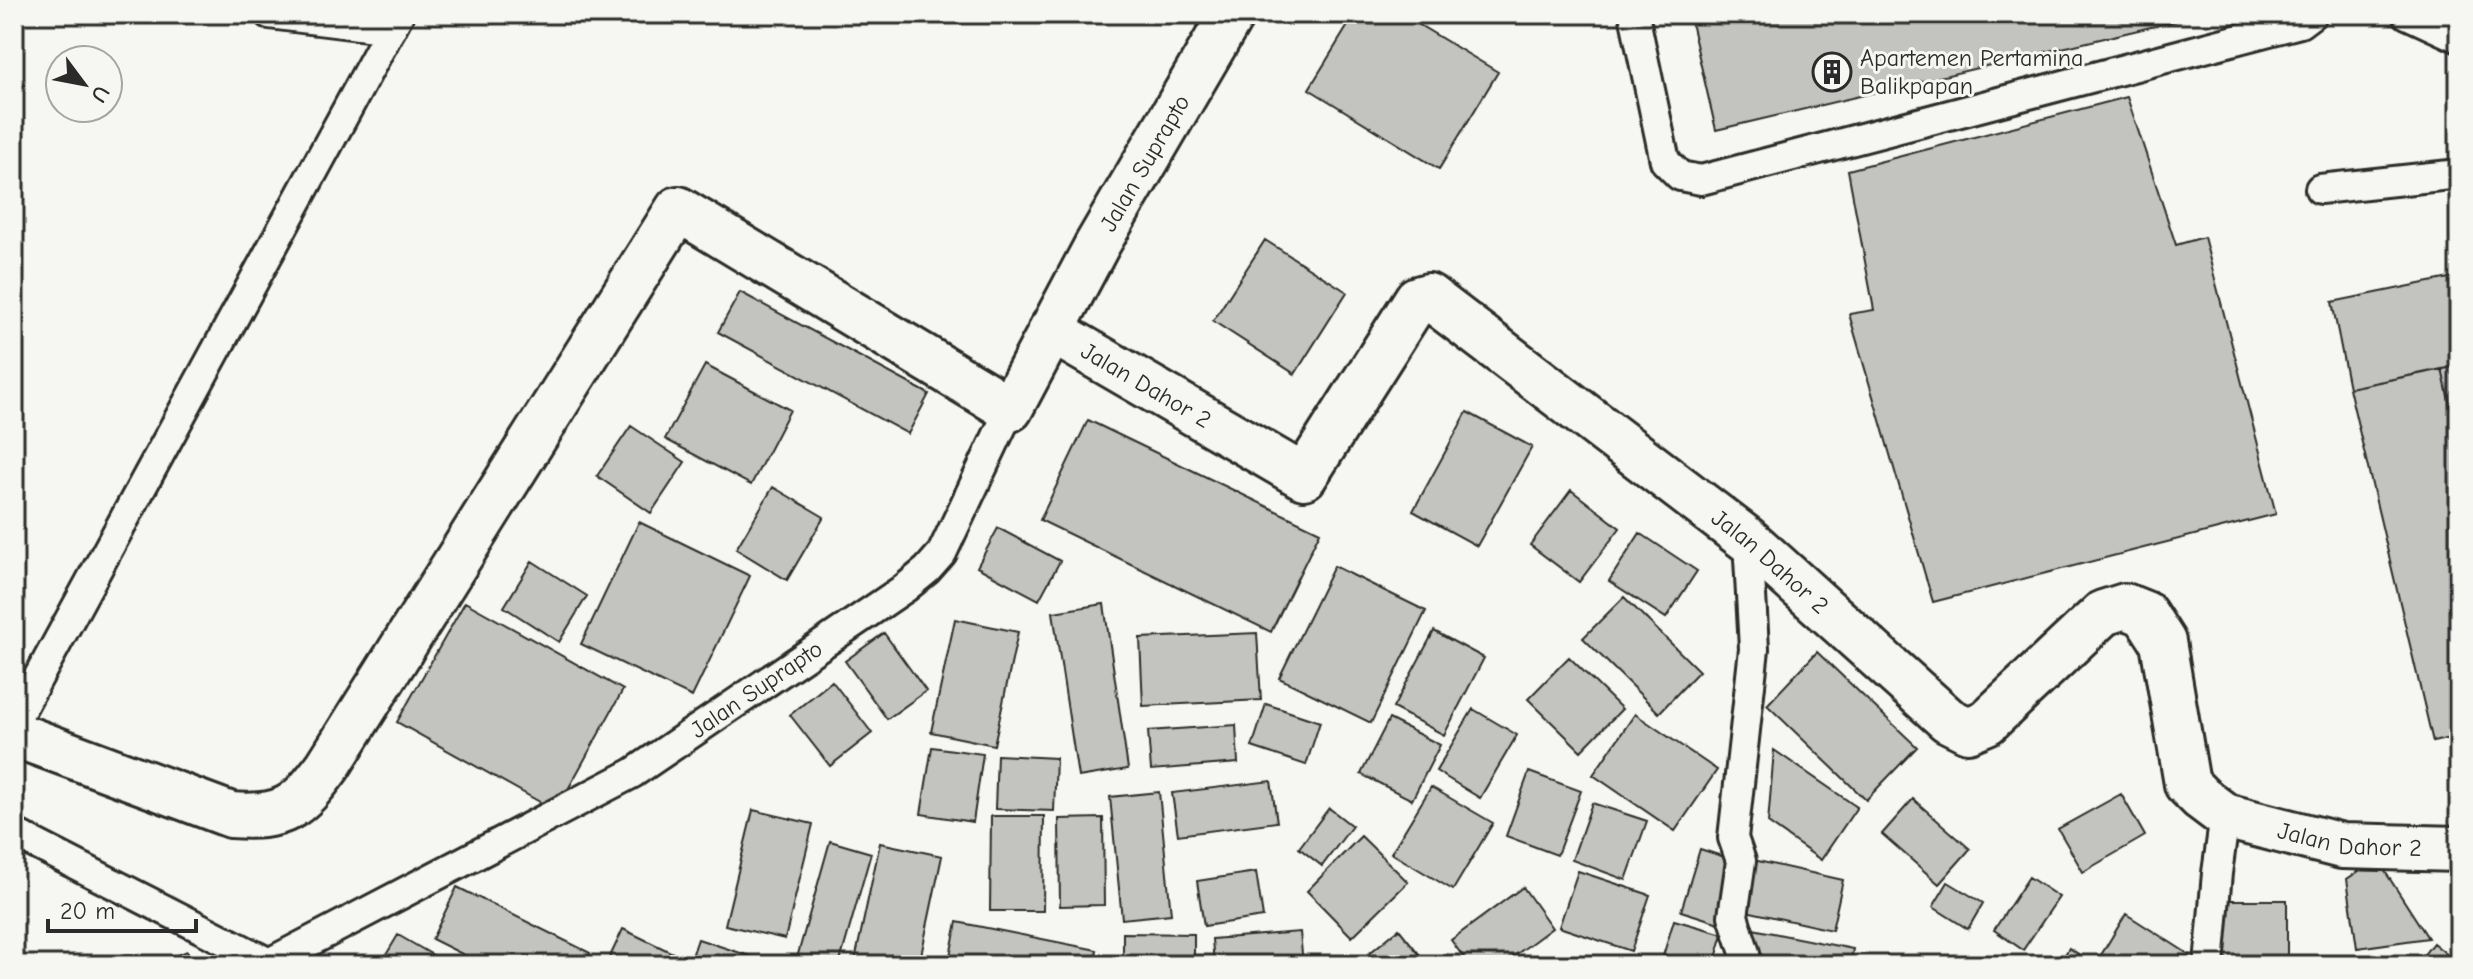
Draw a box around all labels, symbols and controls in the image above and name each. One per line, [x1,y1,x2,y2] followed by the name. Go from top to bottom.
[44,44,124,124] north arrow
[1860,44,2083,100] place label: Apartemen Pertamina Balikpapan
[1811,51,1853,93] building icon: Apartemen Pertamina Balikpapan
[85,81,115,107] text: U
[1094,90,1196,236] street label: Jalan Suprapto
[1076,337,1216,434] street label: Jalan Dahor 2
[1706,503,1834,620] street label: Jalan Dahor 2
[685,634,828,744] street label: Jalan Suprapto
[2275,816,2422,862] street label: Jalan Dahor 2
[48,883,196,933] scale bar
[60,897,115,925] text: 20 m

